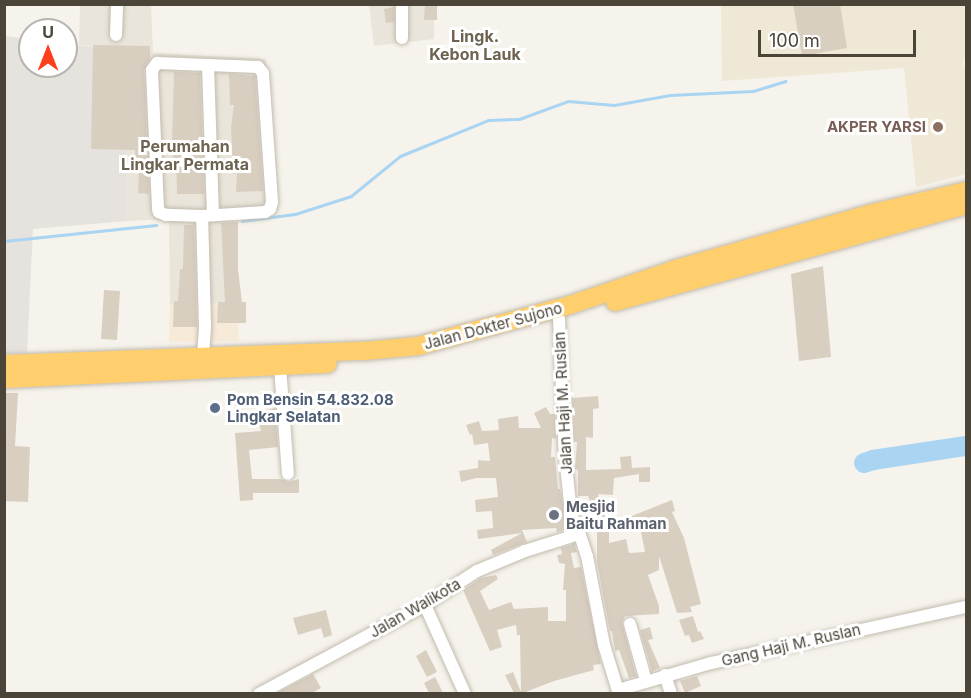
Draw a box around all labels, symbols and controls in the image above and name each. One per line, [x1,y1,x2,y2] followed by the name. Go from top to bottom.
[18,18,78,78] north arrow
[761,18,918,56] scale bar
[42,22,54,42] text: U
[429,26,521,64] district label: Lingk. Kebon Lauk
[769,30,820,51] text: 100 m
[827,118,926,136] place label: AKPER YARSI
[931,120,945,134] marker: AKPER YARSI
[121,136,249,174] district label: Perumahan Lingkar Permata
[422,299,564,353] street label: Jalan Dokter Sujono
[550,331,576,475] street label: Jalan Haji M. Ruslan
[227,390,394,425] place label: Pom Bensin 54.832.08 Lingkar Selatan
[208,401,222,415] marker: Pom Bensin 54.832.08 Lingkar Selatan
[566,497,667,532] place label: Mesjid Baitu Rahman
[547,508,561,522] marker: Mesjid Baitu Rahman
[366,575,464,641] street label: Jalan Walikota
[720,620,862,670] street label: Gang Haji M. Ruslan

